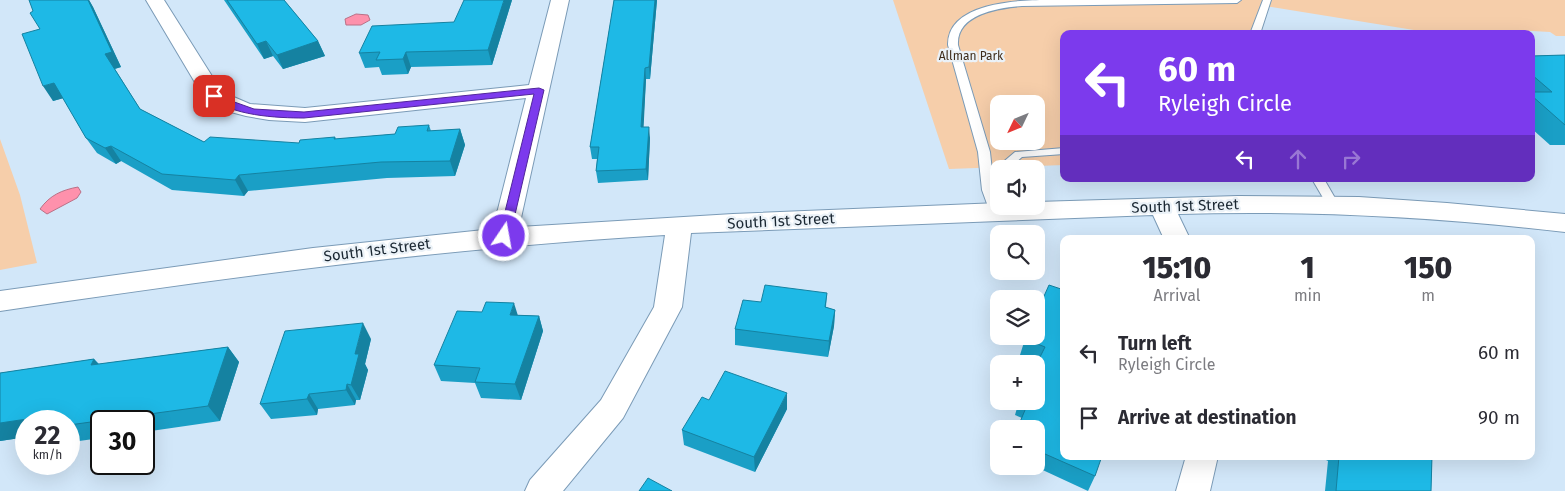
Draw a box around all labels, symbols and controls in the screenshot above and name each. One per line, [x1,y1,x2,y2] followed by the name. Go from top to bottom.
[1158,48,1236,90] text: 60 m
[939,49,1004,63] park label: Allman Park
[1075,50,1140,115] icon: left
[193,75,235,117] pin
[200,82,228,110] icon: arrive
[1158,90,1292,117] text: Ryleigh Circle
[990,95,1045,150] north arrow
[990,95,1045,475] map controls
[1231,145,1259,173] icon: left
[1284,145,1312,173] icon: ahead
[1337,145,1365,173] icon: right
[990,160,1045,215] button: sound
[1131,195,1240,217] street label: South 1st Street
[477,209,529,261] position arrow
[727,209,836,233] street label: South 1st Street
[990,225,1045,280] button: search
[323,234,432,265] street label: South 1st Street
[1143,250,1211,286] text: 15:10
[1301,250,1315,286] text: 1
[1404,250,1452,286] text: 150
[1154,286,1200,305] text: Arrival
[1294,286,1322,305] text: min
[1421,286,1435,305] text: m
[990,290,1045,345] button: layers
[1118,332,1192,355] text: Turn left
[1075,339,1103,367] icon: left
[1478,341,1520,364] text: 60 m
[990,355,1045,410] button: +
[1118,355,1215,374] text: Ryleigh Circle
[1075,404,1103,432] icon: arrive
[1118,406,1297,429] text: Arrive at destination
[1478,406,1520,429] text: 90 m
[90,410,155,475] speed limit sign: 30
[990,420,1045,475] button: −
[35,421,60,451] text: 22
[33,448,62,462] text: km/h

